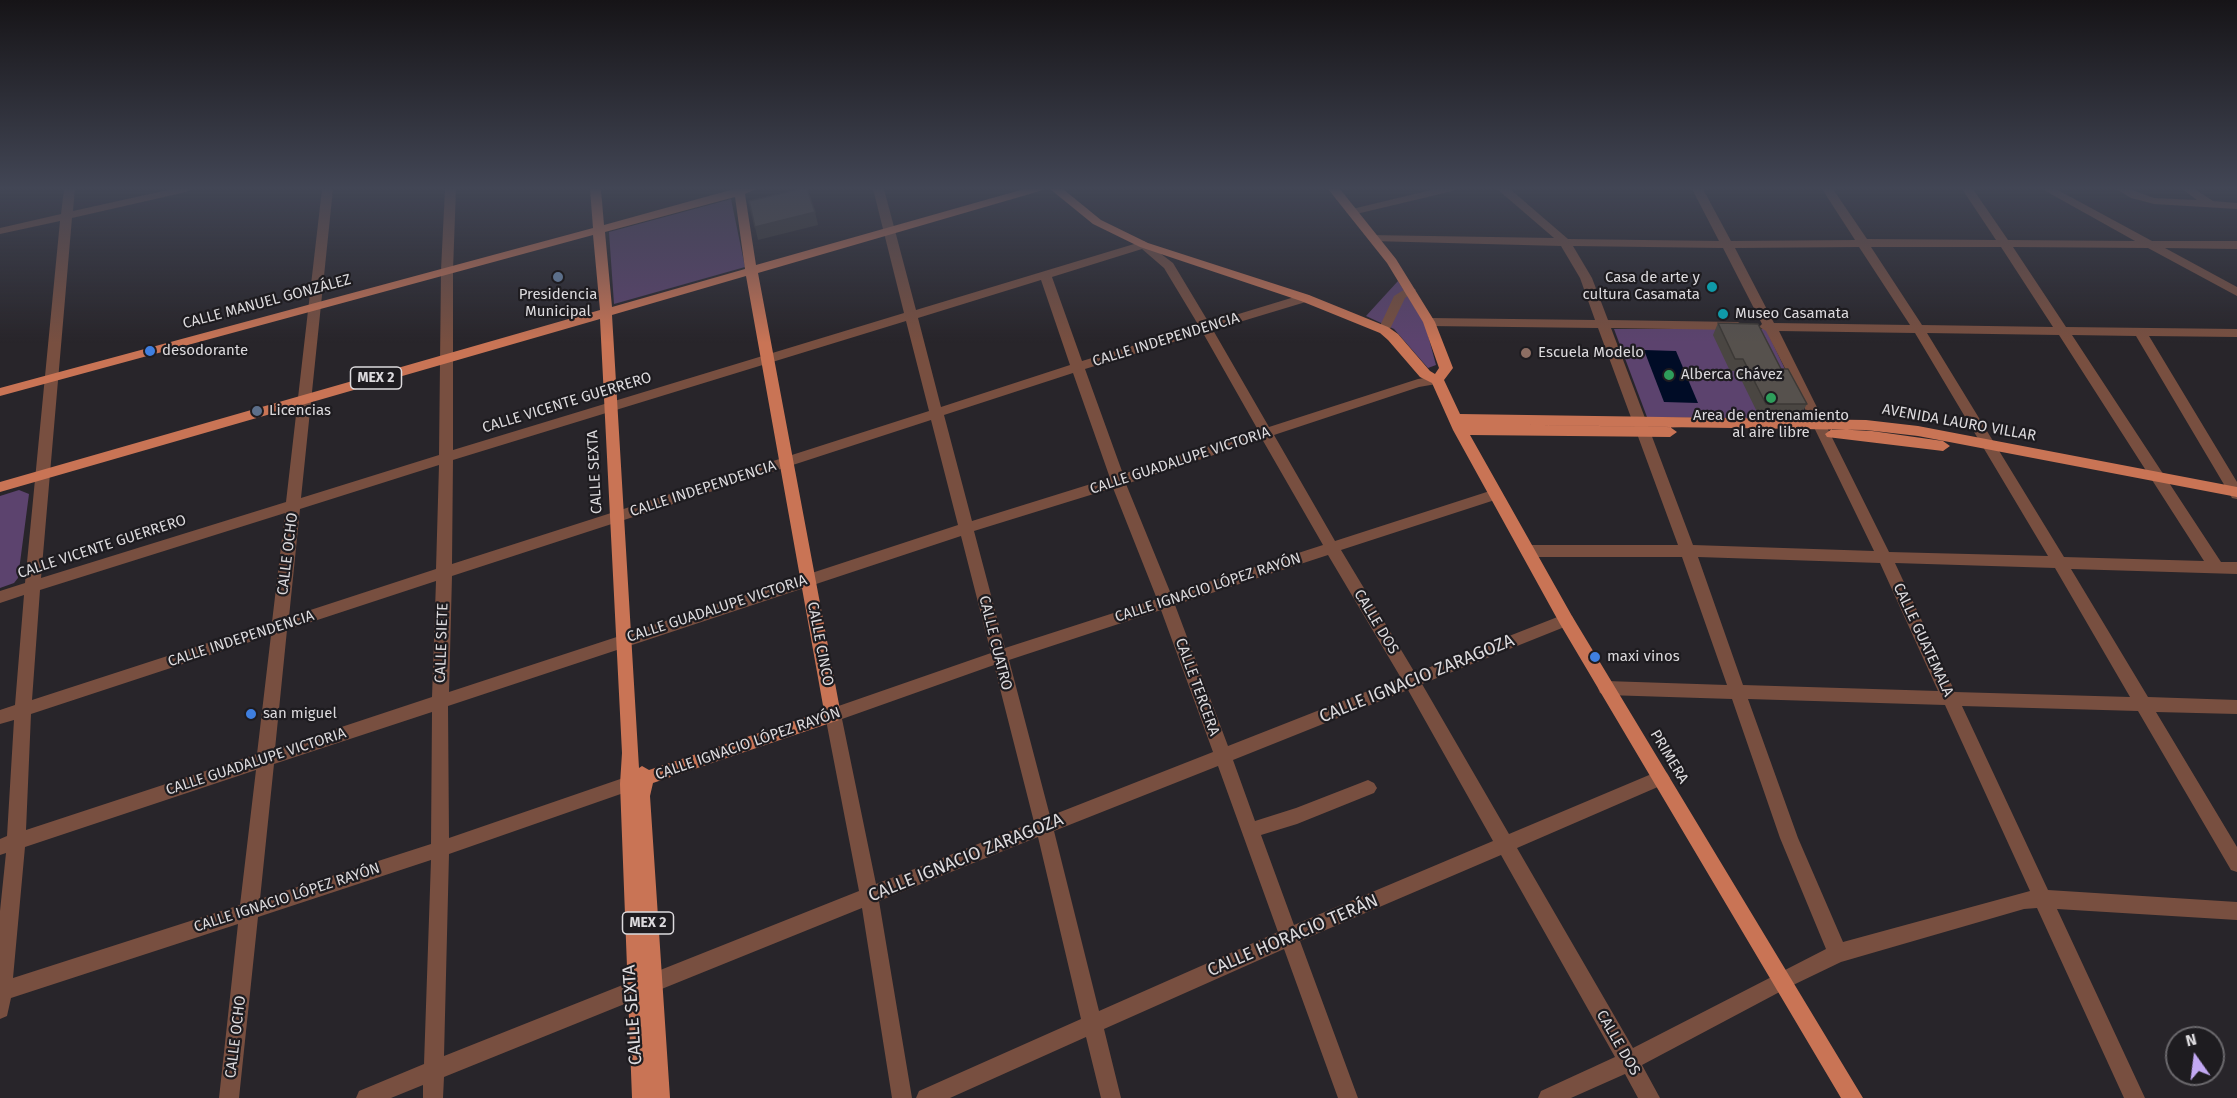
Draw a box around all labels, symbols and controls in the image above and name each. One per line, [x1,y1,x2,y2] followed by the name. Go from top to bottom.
[1583,269,1700,304] place label: Casa de arte y cultura Casamata
[551,270,565,284] marker: Presidencia Municipal
[181,271,353,333] street label: CALLE MANUEL GONZÁLEZ
[1705,280,1719,294] marker: Casa de arte y cultura Casamata
[519,286,597,321] place label: Presidencia Municipal
[1735,305,1849,323] place label: Museo Casamata
[1716,307,1730,321] marker: Museo Casamata
[1090,309,1242,371] street label: CALLE INDEPENDENCIA
[162,342,248,360] place label: desodorante
[143,344,157,358] marker: desodorante
[1538,344,1644,362] place label: Escuela Modelo
[1519,346,1533,360] marker: Escuela Modelo
[1681,366,1782,384] place label: Alberca Chávez
[350,367,401,389] road number: MEX 2
[1662,368,1676,382] marker: Alberca Chávez
[480,369,654,437] street label: CALLE VICENTE GUERRERO
[1764,391,1778,405] marker: Area de entrenamiento al aire libre
[1881,401,2037,445] street label: AVENIDA LAURO VILLAR
[269,402,331,420] place label: Licencias
[250,404,264,418] marker: Licencias
[1693,407,1849,442] place label: Area de entrenamiento al aire libre
[1088,423,1272,499] street label: CALLE GUADALUPE VICTORIA
[584,430,606,514] street label: CALLE SEXTA
[628,457,778,521] street label: CALLE INDEPENDENCIA
[16,511,188,583] street label: CALLE VICENTE GUERRERO
[274,512,302,596] street label: CALLE OCHO
[1113,549,1303,627] street label: CALLE IGNACIO LÓPEZ RAYÓN
[625,571,809,647] street label: CALLE GUADALUPE VICTORIA
[1889,580,1957,700] street label: CALLE GUATEMALA
[1350,586,1402,658] street label: CALLE DOS
[975,594,1015,692] street label: CALLE CUATRO
[803,600,837,688] street label: CALLE CINCO
[432,603,452,683] street label: CALLE SIETE
[166,607,316,671] street label: CALLE INDEPENDENCIA
[1316,630,1518,728] street label: CALLE IGNACIO ZARAGOZA
[1171,636,1223,738] street label: CALLE TERCERA
[1607,648,1680,666] place label: maxi vinos
[1588,650,1602,664] marker: maxi vinos
[653,704,843,784] street label: CALLE IGNACIO LÓPEZ RAYÓN
[263,705,337,723] place label: san miguel
[244,707,258,721] marker: san miguel
[164,724,348,800] street label: CALLE GUADALUPE VICTORIA
[1646,727,1692,787] street label: PRIMERA
[865,809,1067,907] street label: CALLE IGNACIO ZARAGOZA
[192,859,382,937] street label: CALLE IGNACIO LÓPEZ RAYÓN
[1204,890,1382,982] street label: CALLE HORACIO TERÁN
[622,912,674,934] road number: MEX 2
[619,964,647,1066] street label: CALLE SEXTA
[222,995,250,1079] street label: CALLE OCHO
[1592,1007,1644,1079] street label: CALLE DOS
[2165,1026,2225,1086] north arrow
[2184,1029,2198,1050] text: N

